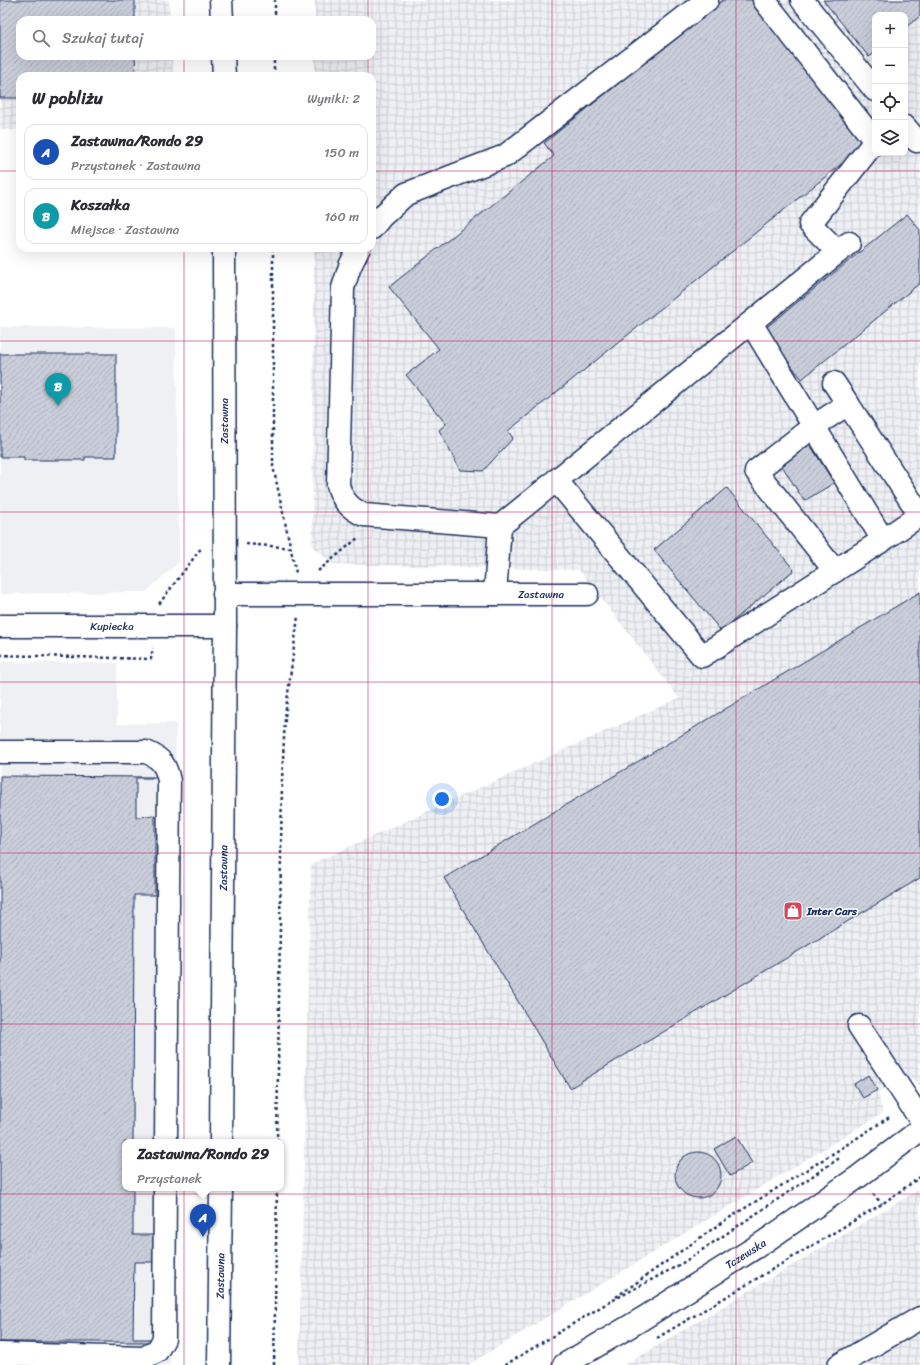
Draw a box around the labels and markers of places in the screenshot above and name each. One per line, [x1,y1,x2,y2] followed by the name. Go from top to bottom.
[45,373,71,406] pin: B
[782,900,804,922] shop icon: Inter Cars
[806,902,858,921] place label: Inter Cars
[190,1204,216,1237] pin: A

